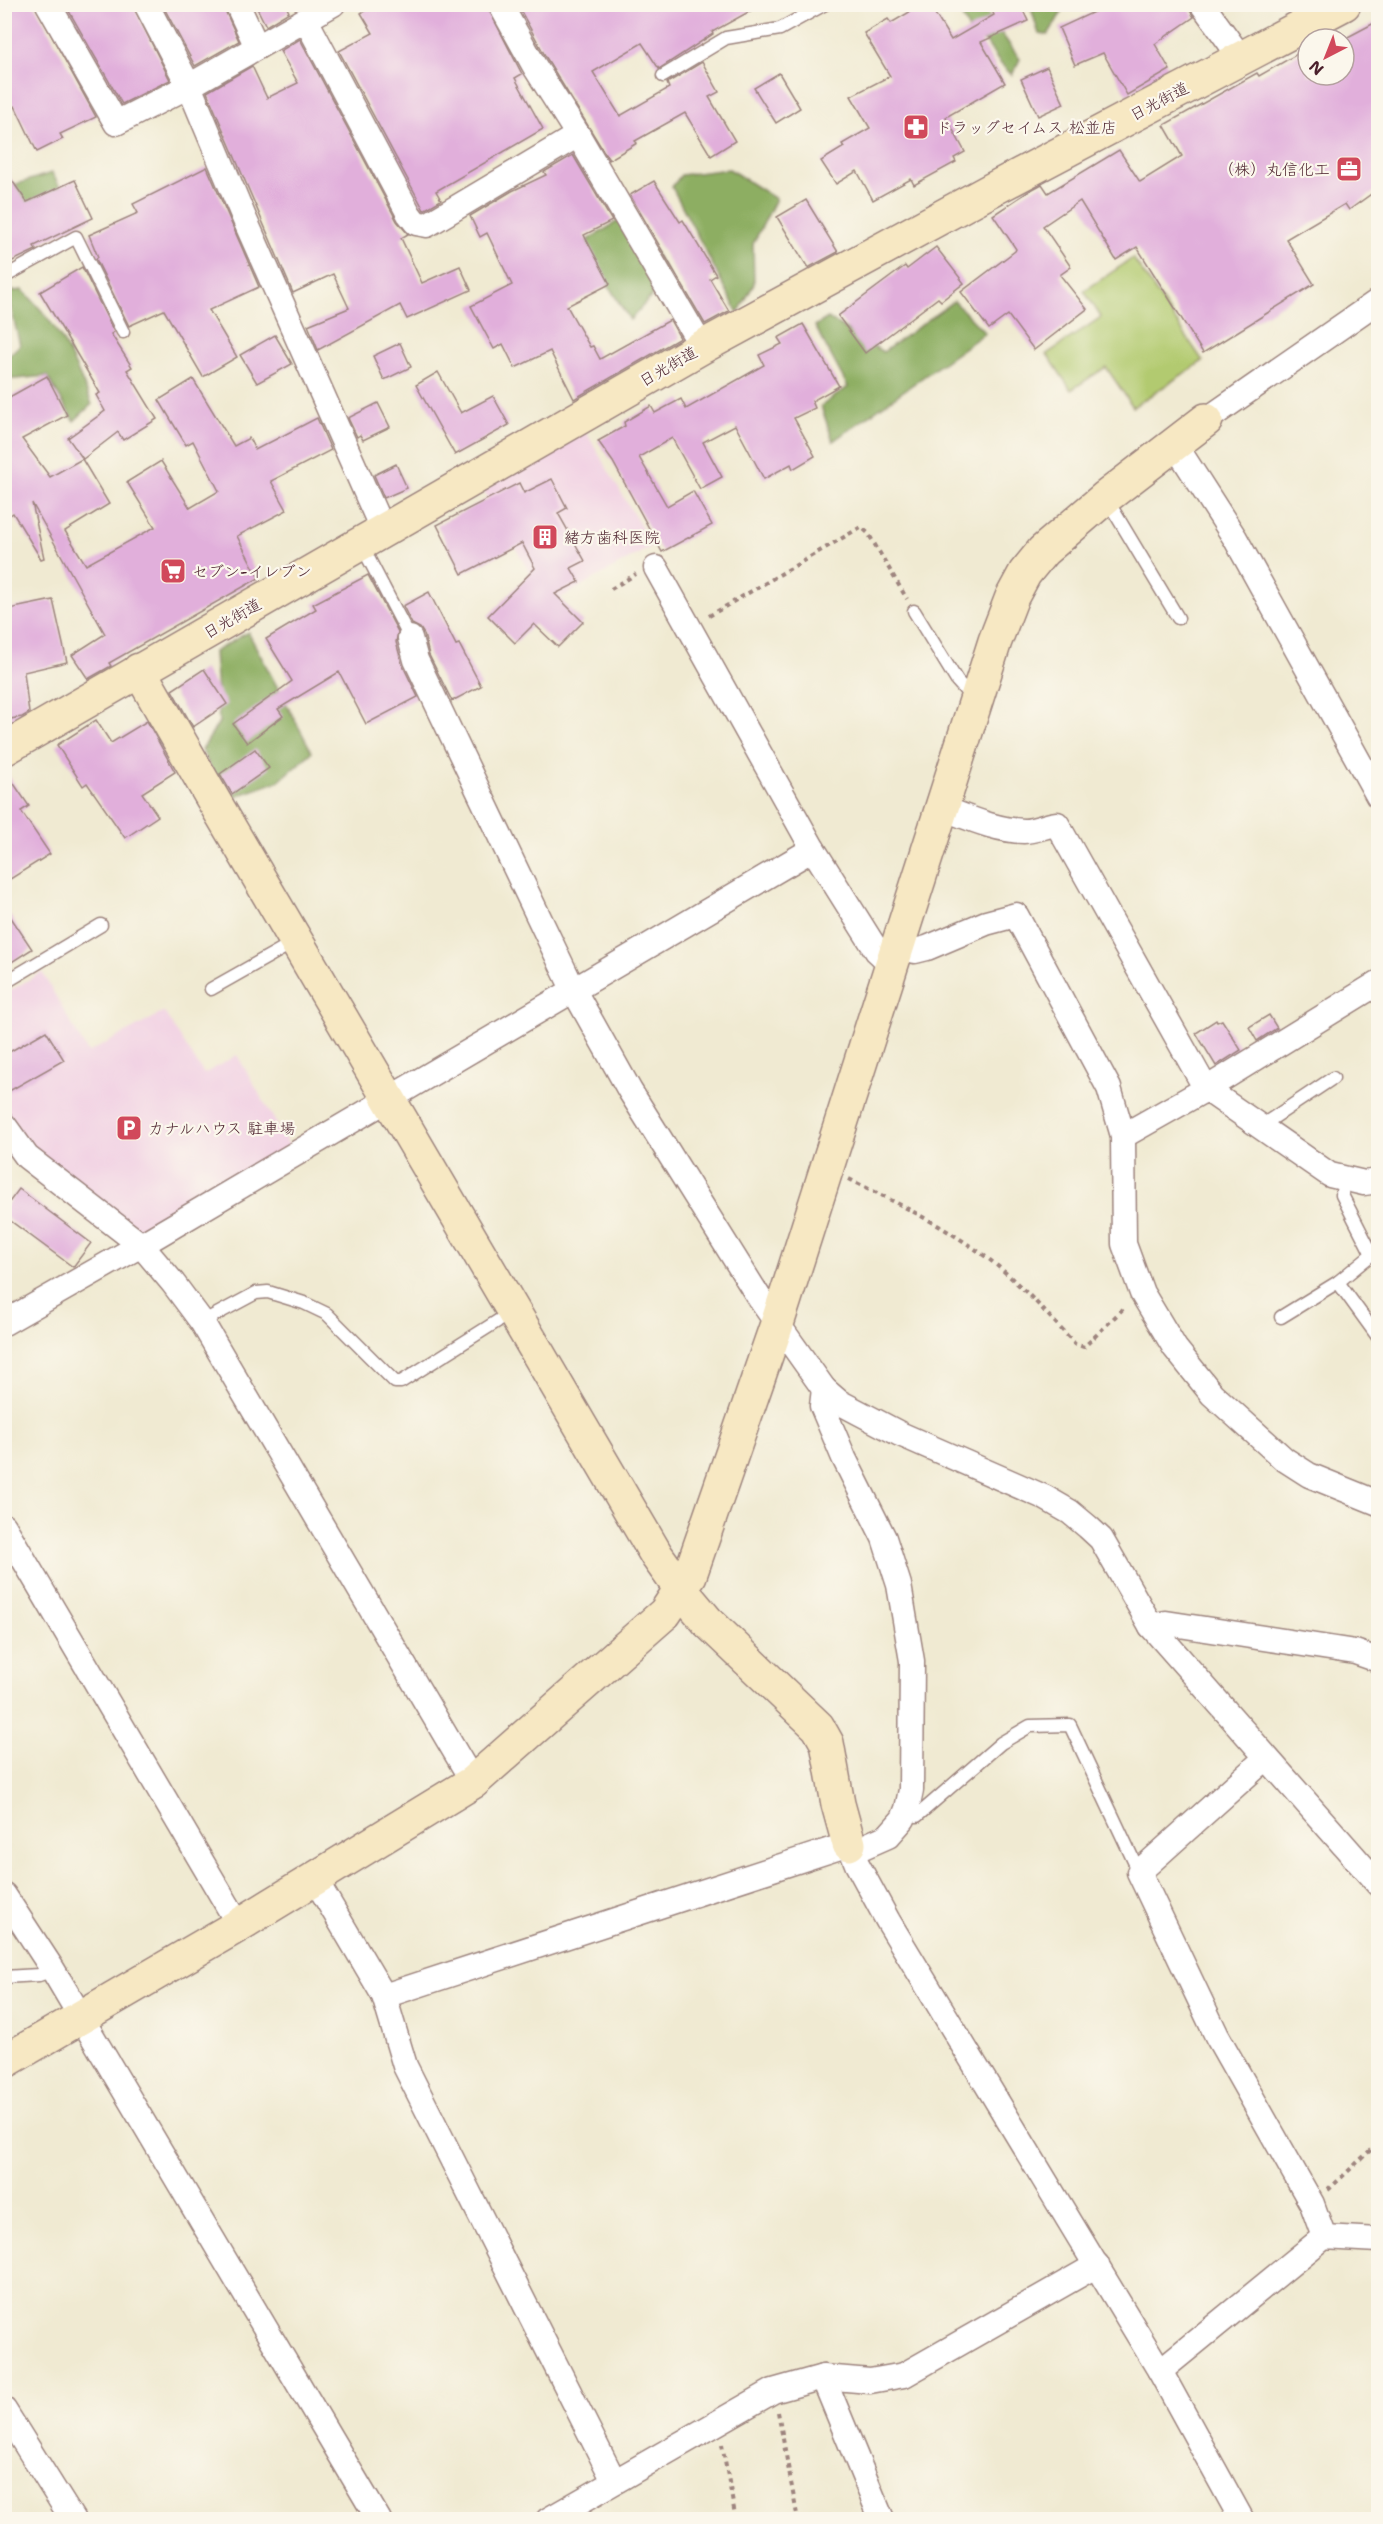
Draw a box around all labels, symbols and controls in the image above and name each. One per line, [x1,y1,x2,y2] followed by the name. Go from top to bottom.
[1296,27,1356,87] north arrow
[1305,56,1328,80] text: N
[1126,77,1192,126] street label: 日光街道
[901,112,931,142] pharmacy icon: ドラッグセイムス 松並店
[936,117,1117,138] place label: ドラッグセイムス 松並店
[1334,154,1364,184] office icon: （株）丸信化工
[1218,159,1330,180] place label: （株）丸信化工
[635,341,701,392] street label: 日光街道
[530,522,560,552] building icon: 緒方歯科医院
[564,527,660,548] place label: 緒方歯科医院
[158,556,188,586] supermarket icon: セブン-イレブン
[192,561,312,582] place label: セブン-イレブン
[199,593,265,644] street label: 日光街道
[114,1113,144,1143] parking icon: カナルハウス 駐車場
[148,1118,296,1139] place label: カナルハウス 駐車場

